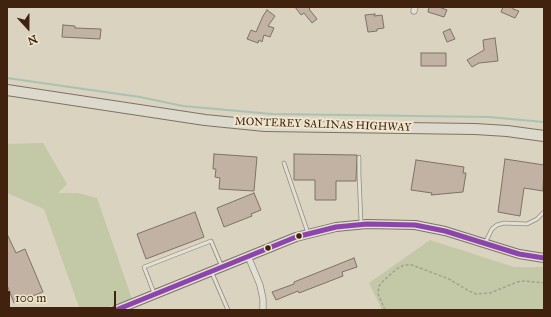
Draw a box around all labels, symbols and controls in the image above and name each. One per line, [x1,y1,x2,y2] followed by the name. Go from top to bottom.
[8,8,48,48] north arrow
[26,32,39,47] text: N
[234,115,412,135] street label: MONTEREY SALINAS HIGHWAY
[294,231,304,241] unlabelled marker
[263,243,273,253] unlabelled marker
[10,283,118,309] scale bar
[15,291,46,305] text: 100 m

